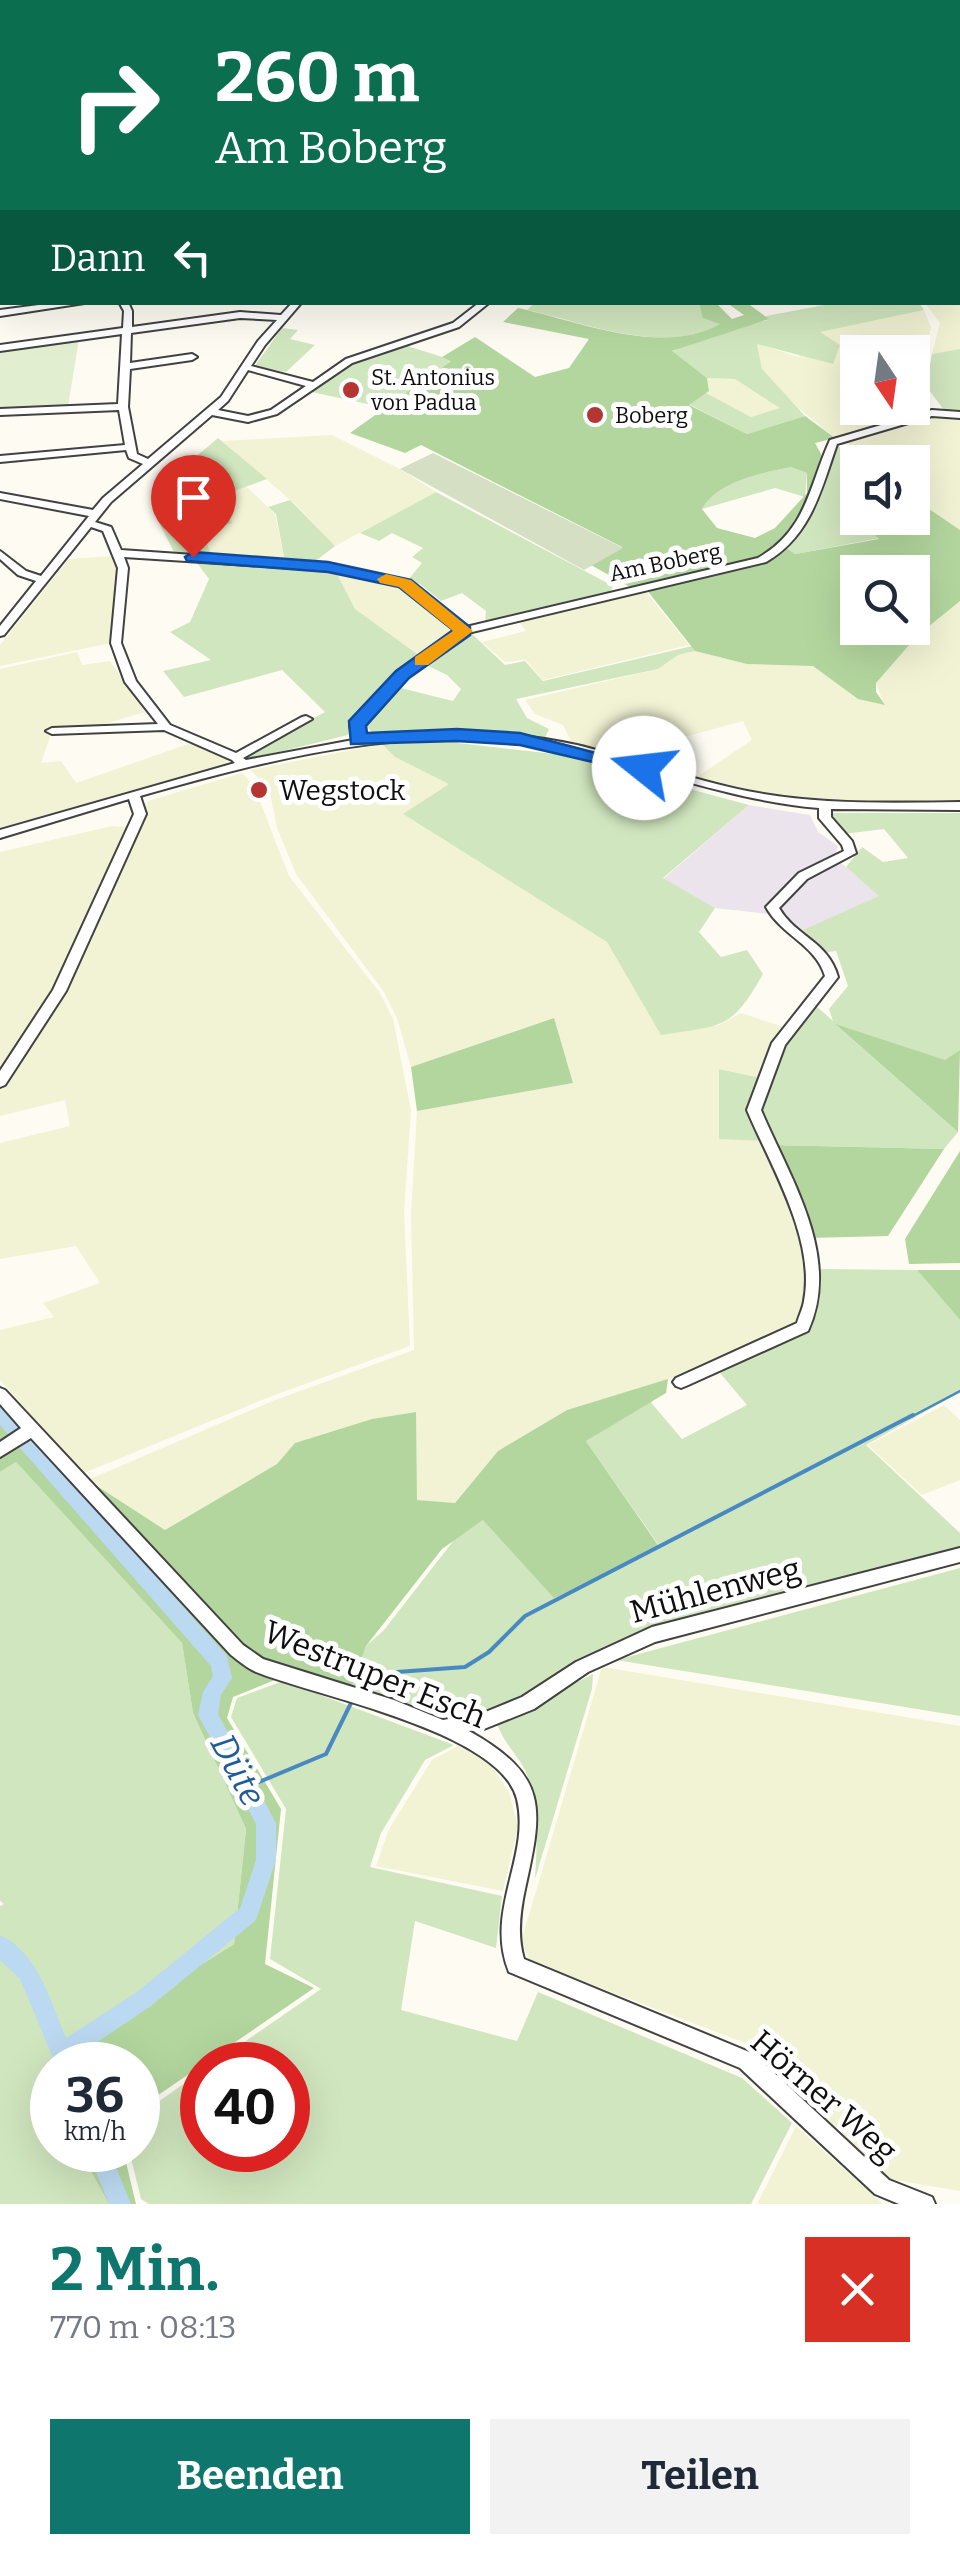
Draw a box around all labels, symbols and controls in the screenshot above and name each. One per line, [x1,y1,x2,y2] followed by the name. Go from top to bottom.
[215,36,420,120] text: 260 m
[50,40,180,170] icon: right
[215,121,447,175] text: Am Boberg
[165,230,220,285] icon: left
[50,235,145,281] text: Dann
[840,335,930,425] north arrow
[840,335,930,645] map controls
[370,364,495,416] place label: St. Antonius von Padua
[340,379,362,401] marker: St. Antonius von Padua
[615,402,688,429] place label: Boberg
[584,404,606,426] marker: Boberg
[840,445,930,535] button: sound
[151,455,236,558] pin
[166,470,221,525] icon: arrive
[607,537,723,587] street label: Am Boberg
[840,555,930,645] button: search
[592,716,696,820] position arrow
[279,774,405,807] place label: Wegstock
[248,779,270,801] marker: Wegstock
[626,1549,804,1631] street label: Mühlenweg
[258,1612,492,1736] street label: Westruper Esch
[202,1727,274,1813] water label: Düte
[743,2022,905,2170] street label: Hörner Weg
[180,2042,310,2172] speed limit sign: 40
[66,2065,124,2125] text: 36
[64,2117,126,2147] text: km/h
[50,2234,219,2306] text: 2 Min.
[805,2237,910,2342] button: close
[50,2308,236,2346] text: 770 m · 08:13
[50,2419,470,2534] button: Beenden
[490,2419,910,2534] button: Teilen

